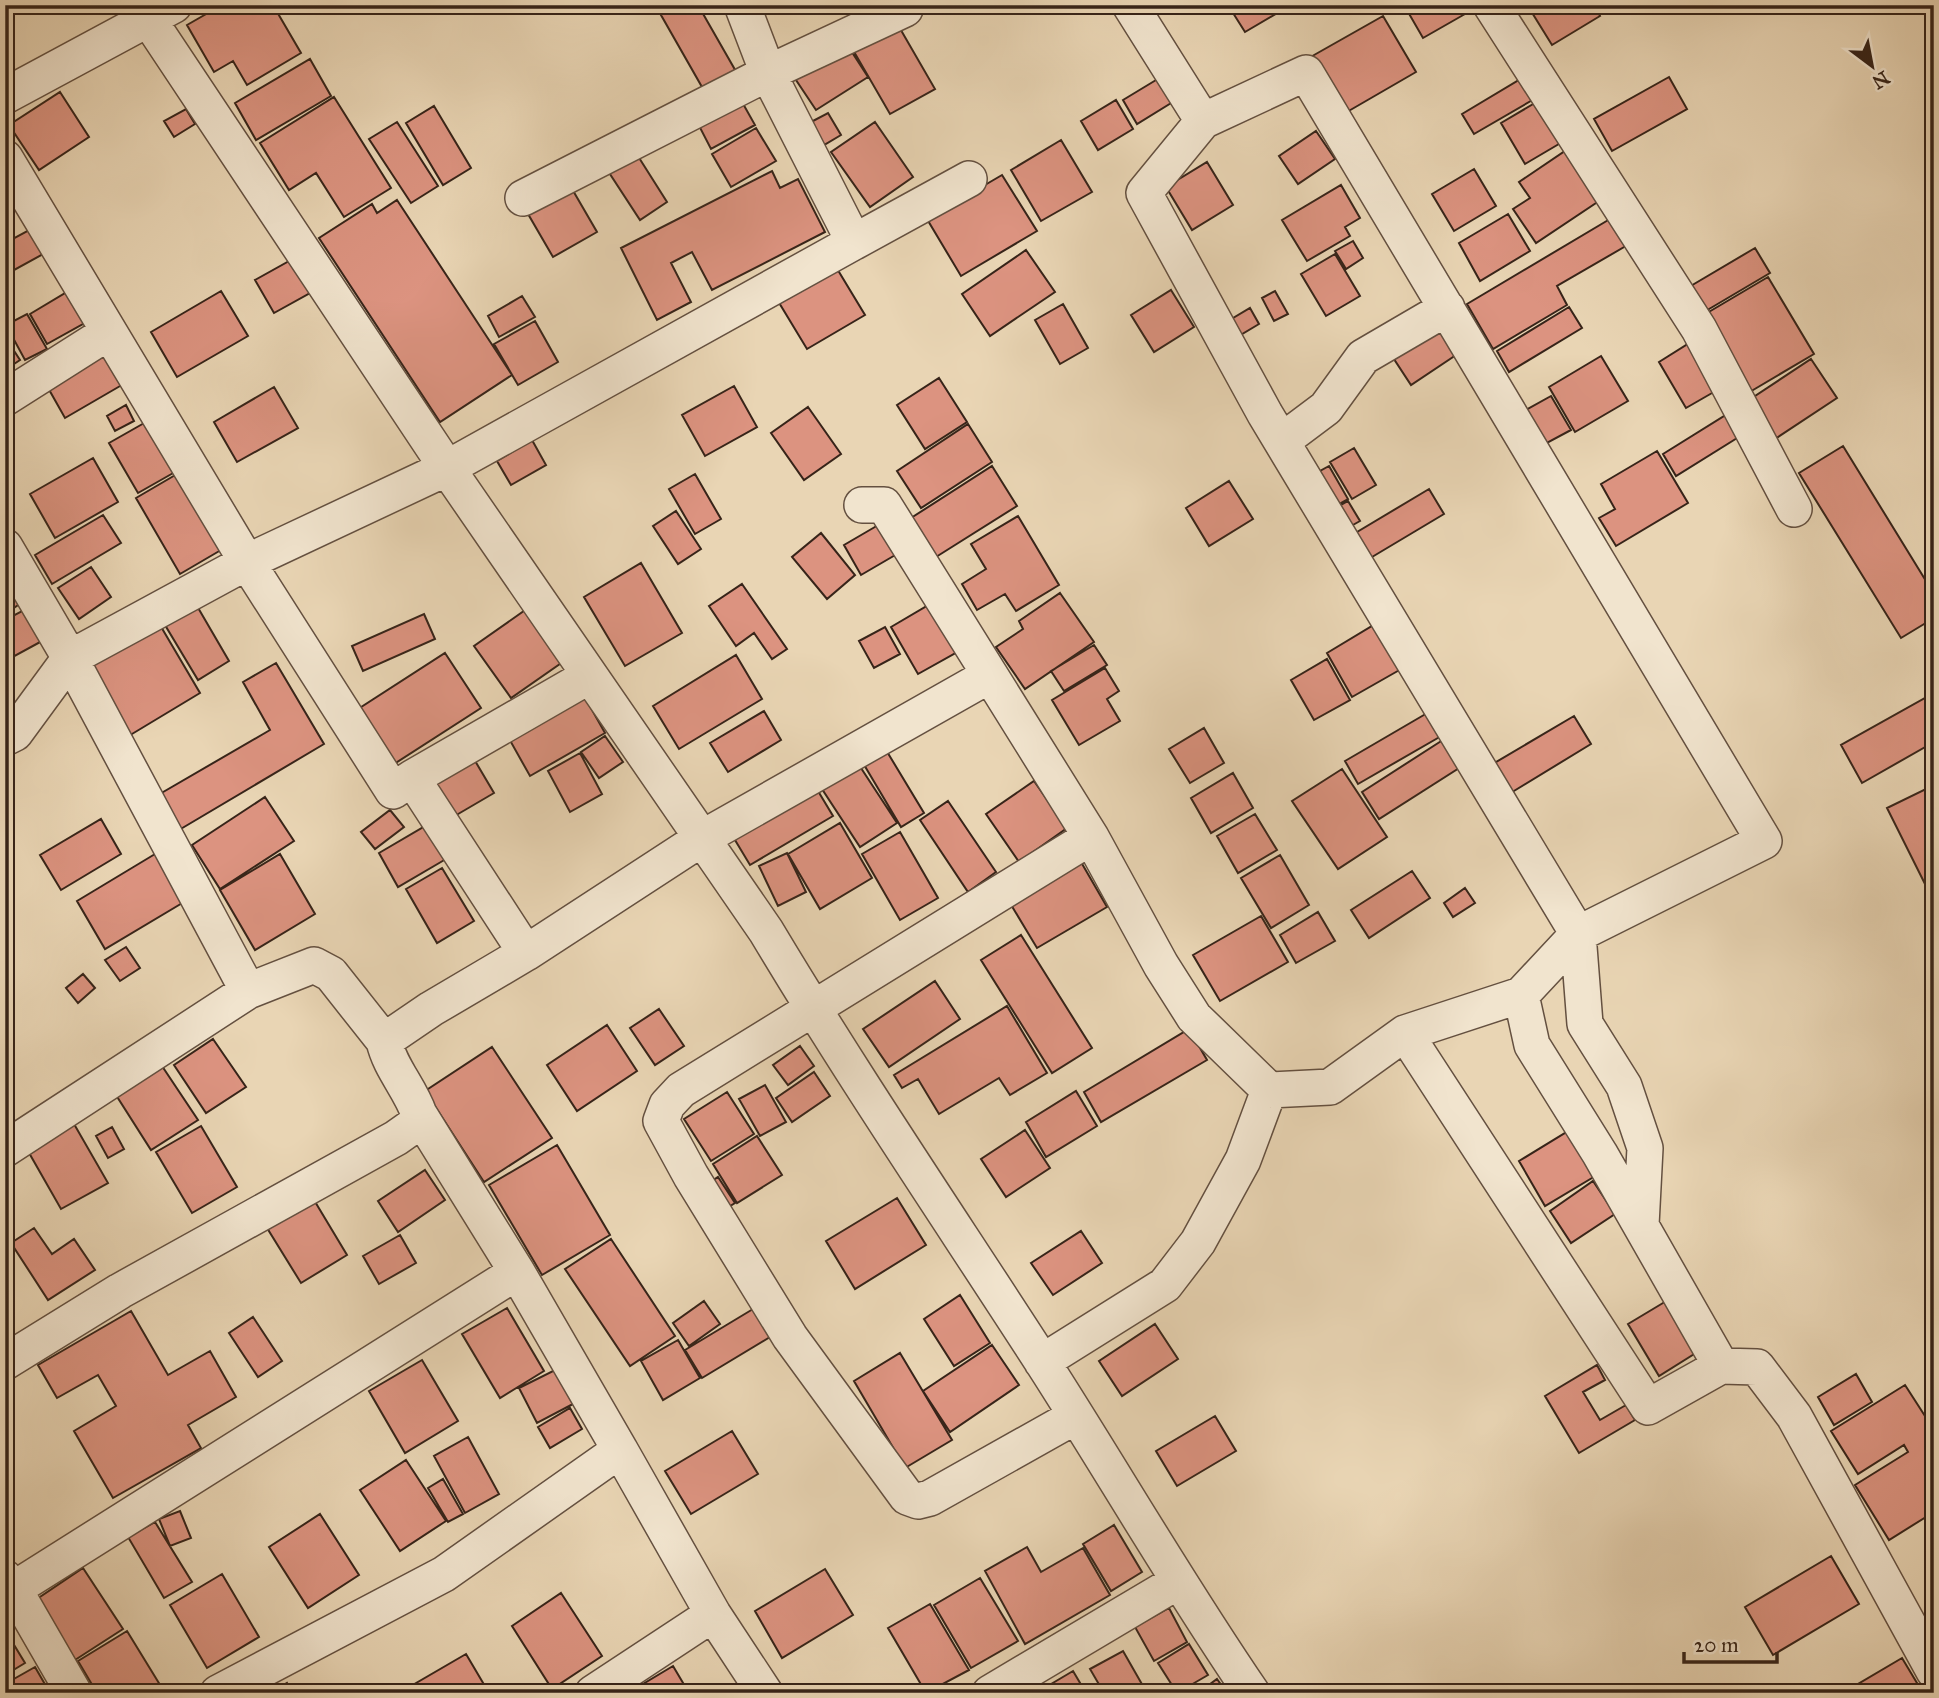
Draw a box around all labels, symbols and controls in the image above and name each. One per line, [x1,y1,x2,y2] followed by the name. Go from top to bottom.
[1838,32,1908,102] north arrow
[1868,66,1894,94] text: N
[1684,1621,1776,1665] scale bar
[1694,1632,1739,1658] text: 20 m

